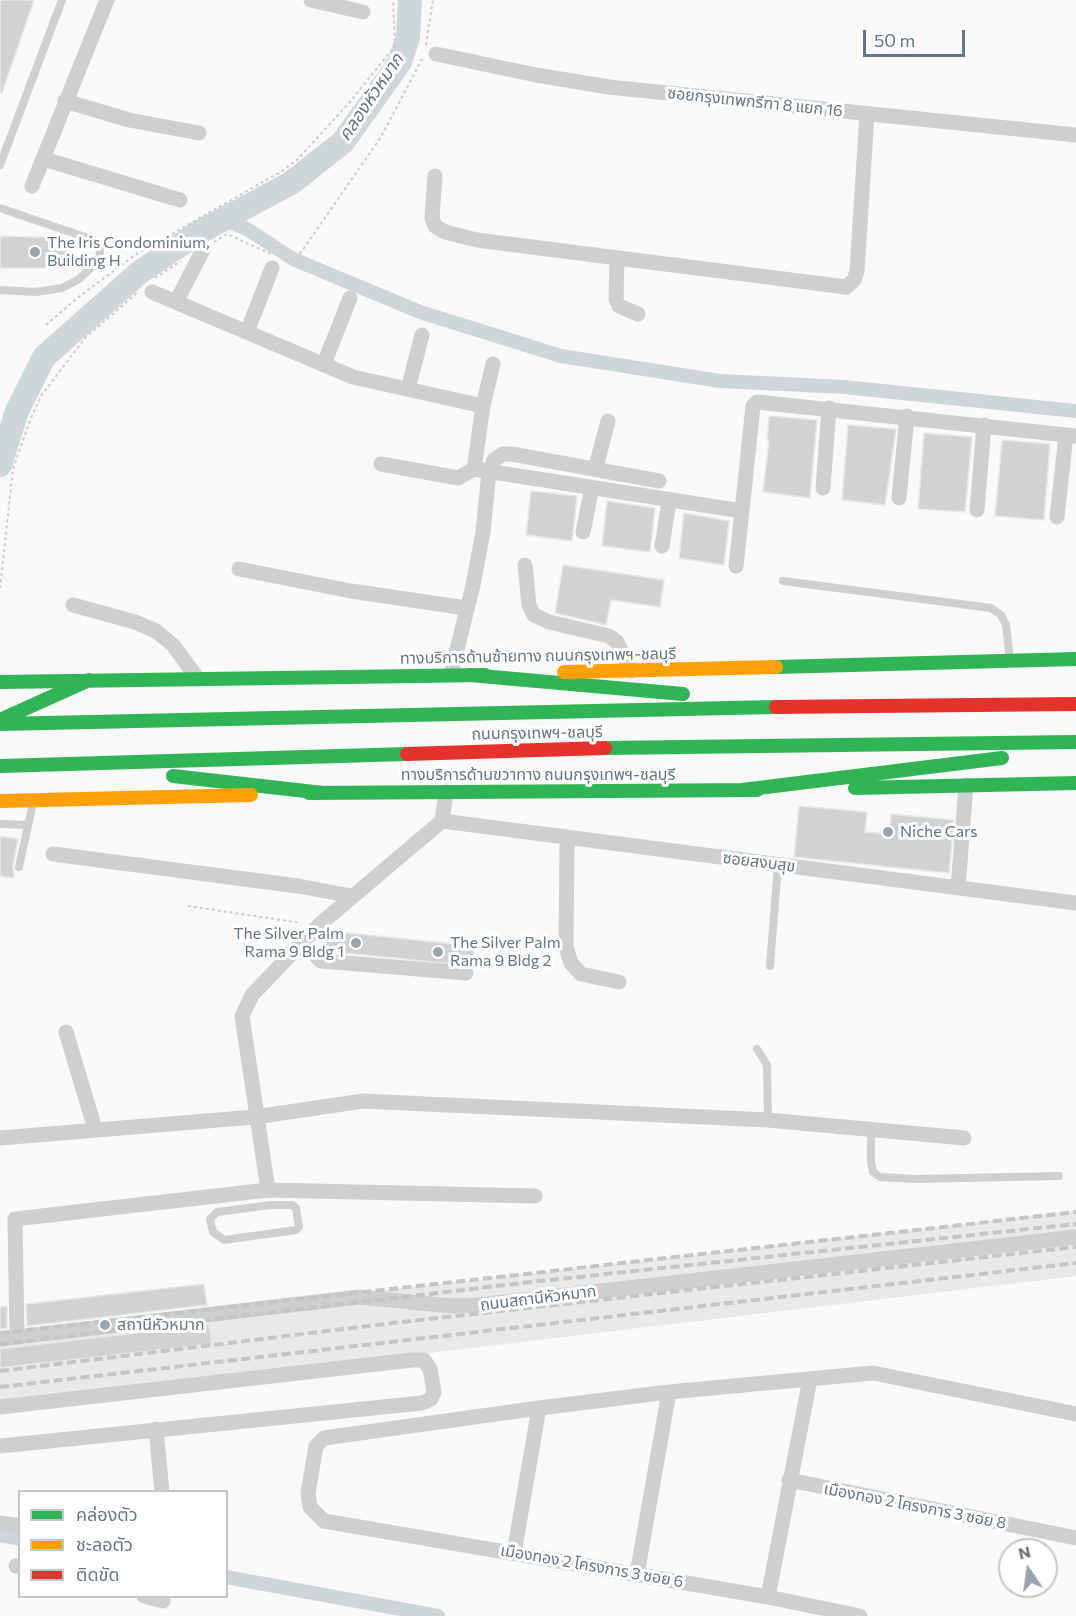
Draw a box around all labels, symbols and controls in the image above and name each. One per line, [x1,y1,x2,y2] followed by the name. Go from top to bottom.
[866,18,968,56] scale bar
[874,29,915,51] text: 50 m
[334,49,408,145] water label: คลองหัวหมาก
[666,83,844,121] street label: ซอยกรุงเทพกรีฑา 8 แยก 16
[47,233,210,271] place label: The Iris Condominium, Building H
[28,245,42,259] marker: The Iris Condominium, Building H
[400,644,676,668] street label: ทางบริการด้านซ้ายทาง ถนนกรุงเทพฯ-ชลบุรี
[471,722,603,744] street label: ถนนกรุงเทพฯ-ชลบุรี
[401,765,675,785] street label: ทางบริการด้านขวาทาง ถนนกรุงเทพฯ-ชลบุรี
[900,822,977,842] place label: Niche Cars
[881,825,895,839] marker: Niche Cars
[722,848,796,876] street label: ซอยสงบสุข
[233,924,344,962] place label: The Silver Palm Rama 9 Bldg 1
[450,933,561,971] place label: The Silver Palm Rama 9 Bldg 2
[349,936,363,950] marker: The Silver Palm Rama 9 Bldg 1
[431,945,445,959] marker: The Silver Palm Rama 9 Bldg 2
[479,1281,597,1315] street label: ถนนสถานีหัวหมาก
[117,1315,205,1335] place label: สถานีหัวหมาก
[98,1318,112,1332] marker: สถานีหัวหมาก
[822,1479,1008,1533] street label: เมืองทอง 2 โครงการ 3 ซอย 8
[18,1490,228,1598] legend
[76,1503,138,1525] text: คล่องตัว
[76,1533,133,1555] text: ชะลอตัว
[998,1538,1058,1598] north arrow
[499,1540,685,1592] street label: เมืองทอง 2 โครงการ 3 ซอย 6
[1016,1541,1032,1563] text: N
[76,1563,119,1585] text: ติดขัด

